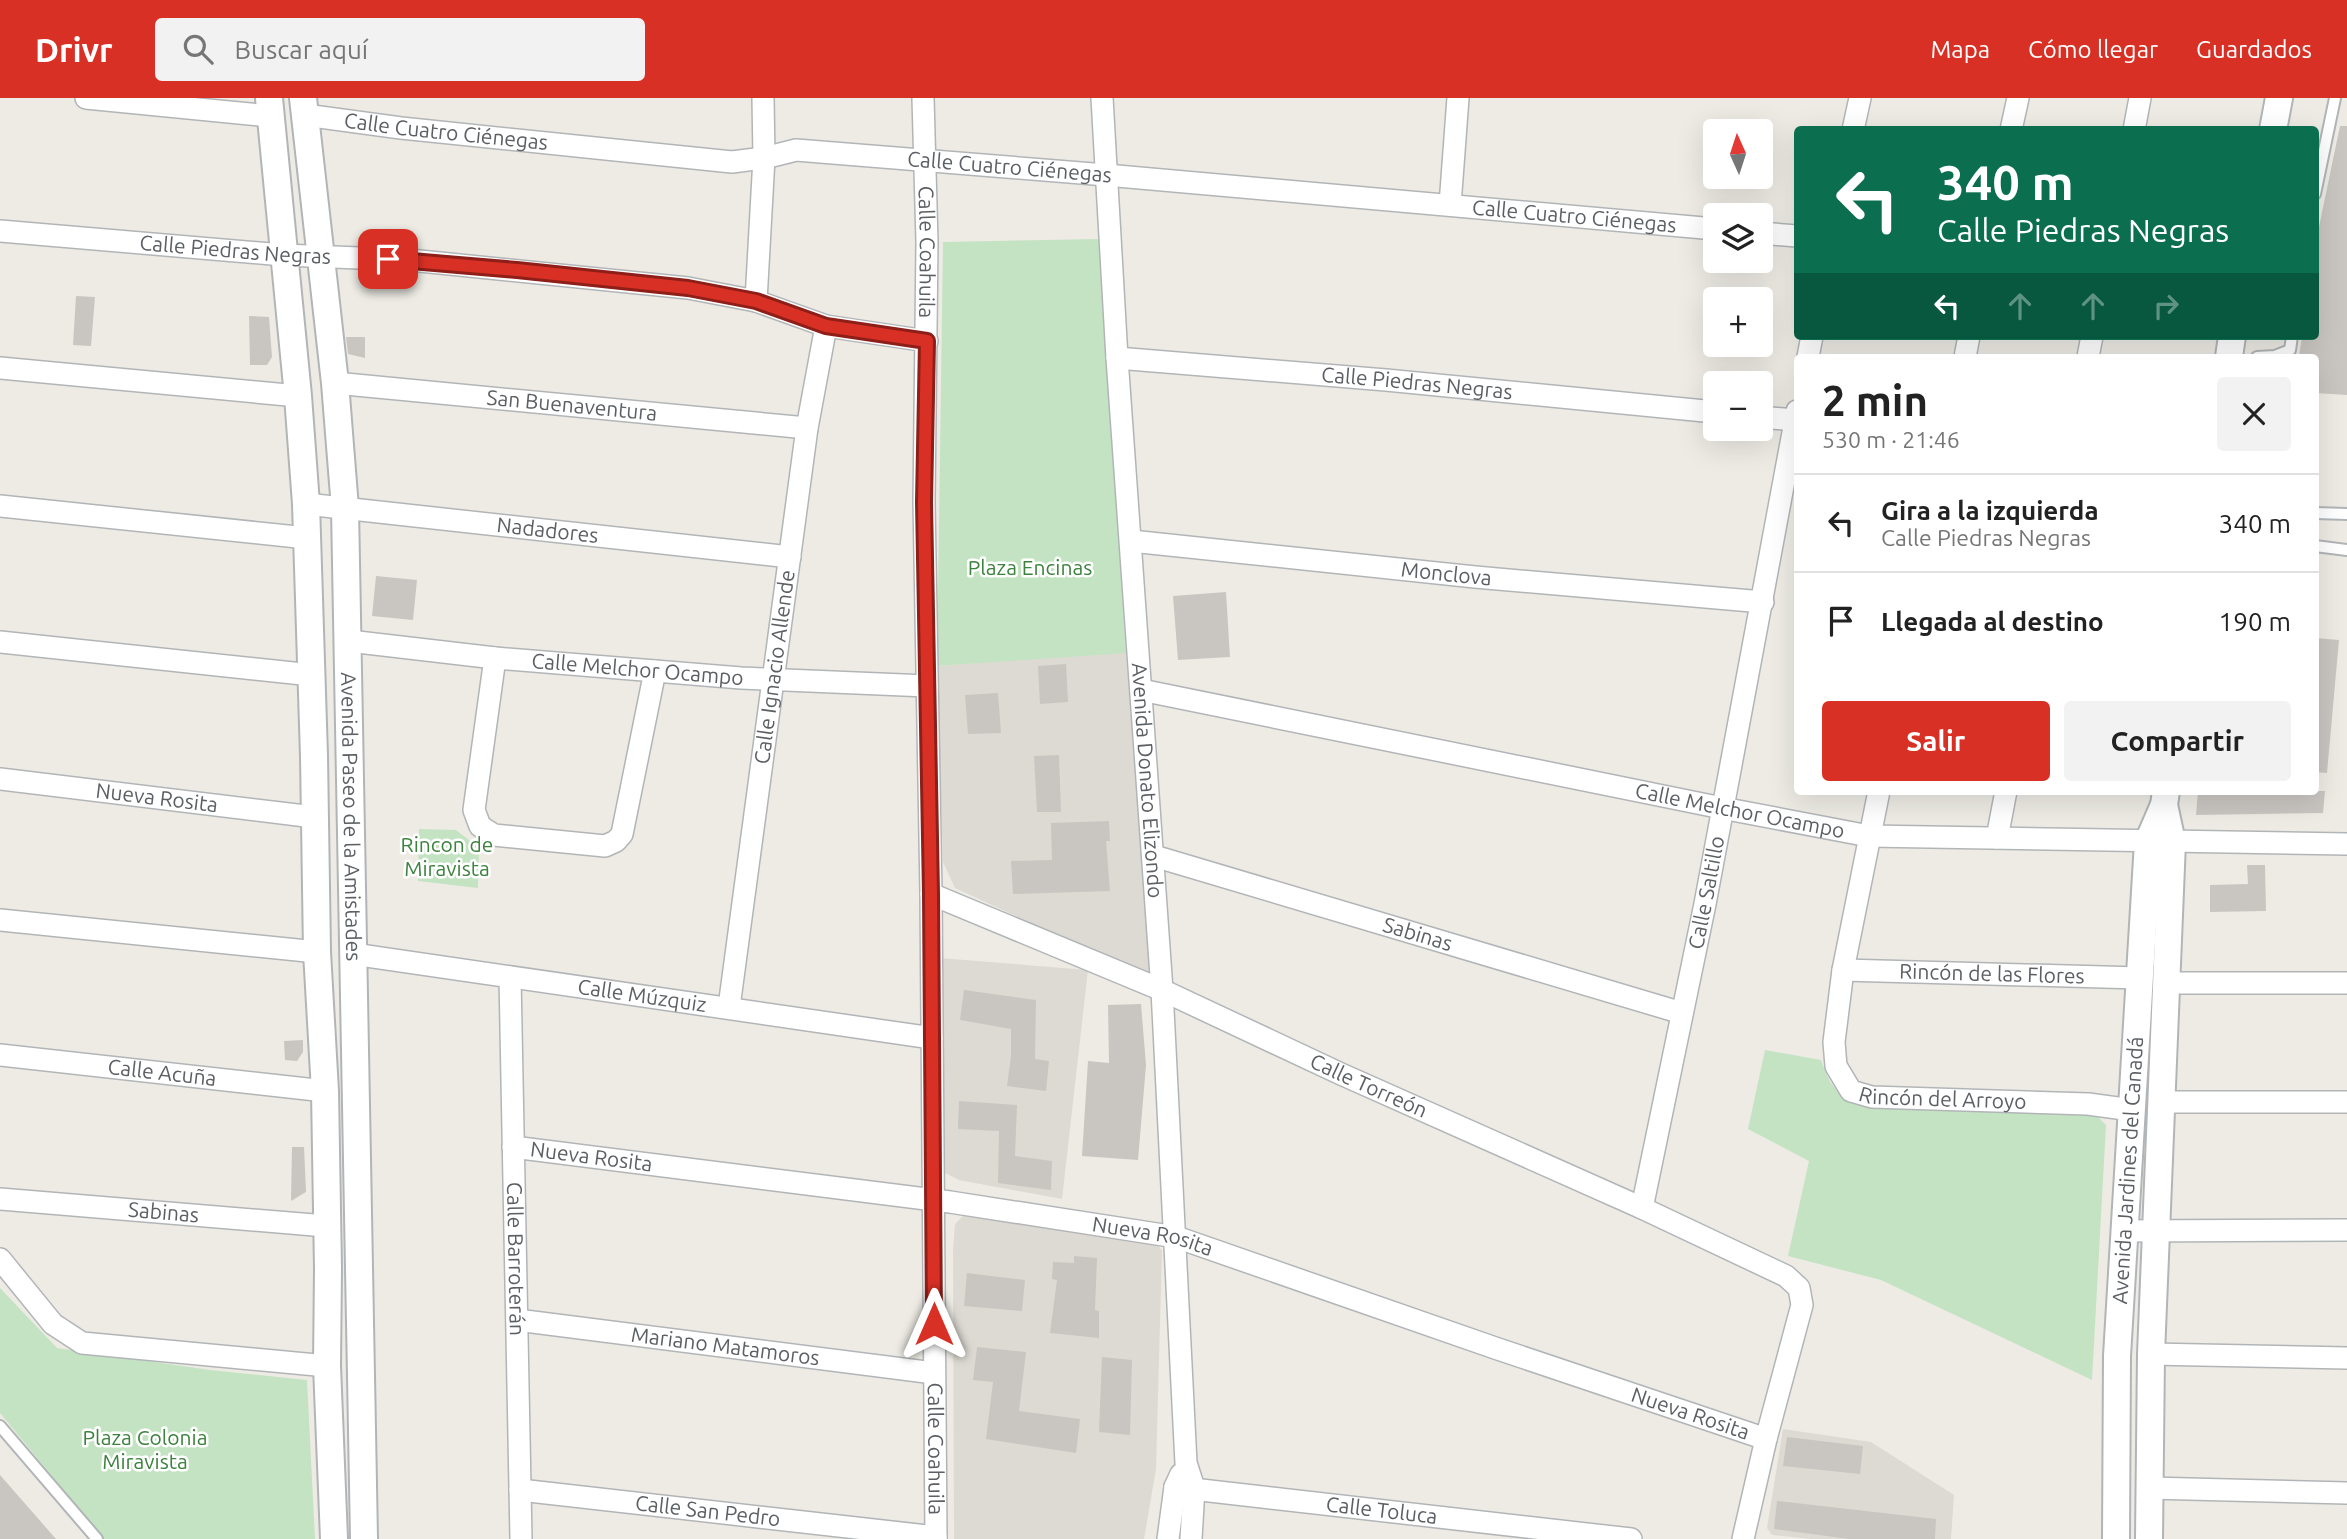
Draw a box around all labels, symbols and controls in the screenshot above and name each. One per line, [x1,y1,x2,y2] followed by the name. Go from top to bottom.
[155,18,645,81] search box
[179,30,217,68] icon: search
[35,31,113,68] text: Drivr
[235,35,368,64] text: Buscar aquí
[1930,36,1990,63] text: Mapa
[2028,36,2158,63] text: Cómo llegar
[2196,36,2312,63] text: Guardados
[343,107,549,154] street label: Calle Cuatro Ciénegas
[1703,119,1773,189] north arrow
[1703,119,1773,441] map controls
[906,146,1113,186] street label: Calle Cuatro Ciénegas
[1822,154,1913,245] icon: left
[1937,154,2074,209] text: 340 m
[914,185,940,318] street label: Calle Coahuila
[1471,195,1678,237] street label: Calle Cuatro Ciénegas
[1703,203,1773,273] button: layers
[1937,212,2229,248] text: Calle Piedras Negras
[358,229,418,289] pin
[139,230,331,268] street label: Calle Piedras Negras
[369,240,407,278] icon: arrive
[1703,287,1773,357] button: +
[1928,287,1966,325] icon: left
[2001,287,2039,325] icon: ahead
[2074,287,2112,325] icon: ahead
[2147,287,2185,325] icon: right
[1320,362,1514,403] street label: Calle Piedras Negras
[1703,371,1773,441] button: −
[1822,377,1928,424] text: 2 min
[2217,377,2291,451] button: close
[486,385,658,425] street label: San Buenaventura
[1822,427,1960,452] text: 530 m · 21:46
[1881,496,2099,525] text: Gira a la izquierda
[1822,504,1860,542] icon: left
[2219,509,2291,538] text: 340 m
[496,512,600,547] street label: Nadadores
[1881,525,2091,550] text: Calle Piedras Negras
[968,555,1092,579] park label: Plaza Encinas
[1400,556,1493,589] street label: Monclova
[749,568,799,765] street label: Calle Ignacio Allende
[1822,602,1860,640] icon: arrive
[1881,607,2104,636] text: Llegada al destino
[2219,607,2291,636] text: 190 m
[531,648,745,689] street label: Calle Melchor Ocampo
[1128,662,1168,899] street label: Avenida Donato Elizondo
[337,672,366,961] street label: Avenida Paseo de la Amistades
[1822,701,2050,781] button: Salir
[2064,701,2291,781] button: Compartir
[94,778,219,816] street label: Nueva Rosita
[1633,778,1847,842] street label: Calle Melchor Ocampo
[401,832,493,880] park label: Rincon de Miravista
[1683,834,1728,951] street label: Calle Saltillo
[1380,912,1455,955] street label: Sabinas
[1899,959,2085,988] street label: Rincón de las Flores
[576,974,708,1016] street label: Calle Múzquiz
[2107,1036,2147,1305] street label: Avenida Jardines del Canadá
[1307,1048,1431,1122] street label: Calle Torreón
[106,1054,218,1090] street label: Calle Acuña
[1857,1081,2027,1113] street label: Rincón del Arroyo
[529,1136,654,1175] street label: Nueva Rosita
[503,1182,530,1336] street label: Calle Barroterán
[127,1197,200,1226] street label: Sabinas
[1091,1211,1217,1260] street label: Nueva Rosita
[897,1287,971,1361] position arrow
[630,1322,821,1369] street label: Mariano Matamoros
[924,1382,949,1515] street label: Calle Coahuila
[1629,1382,1753,1444] street label: Nueva Rosita
[83,1425,207,1473] park label: Plaza Colonia Miravista
[634,1490,782,1530] street label: Calle San Pedro
[1325,1491,1439,1528] street label: Calle Toluca

